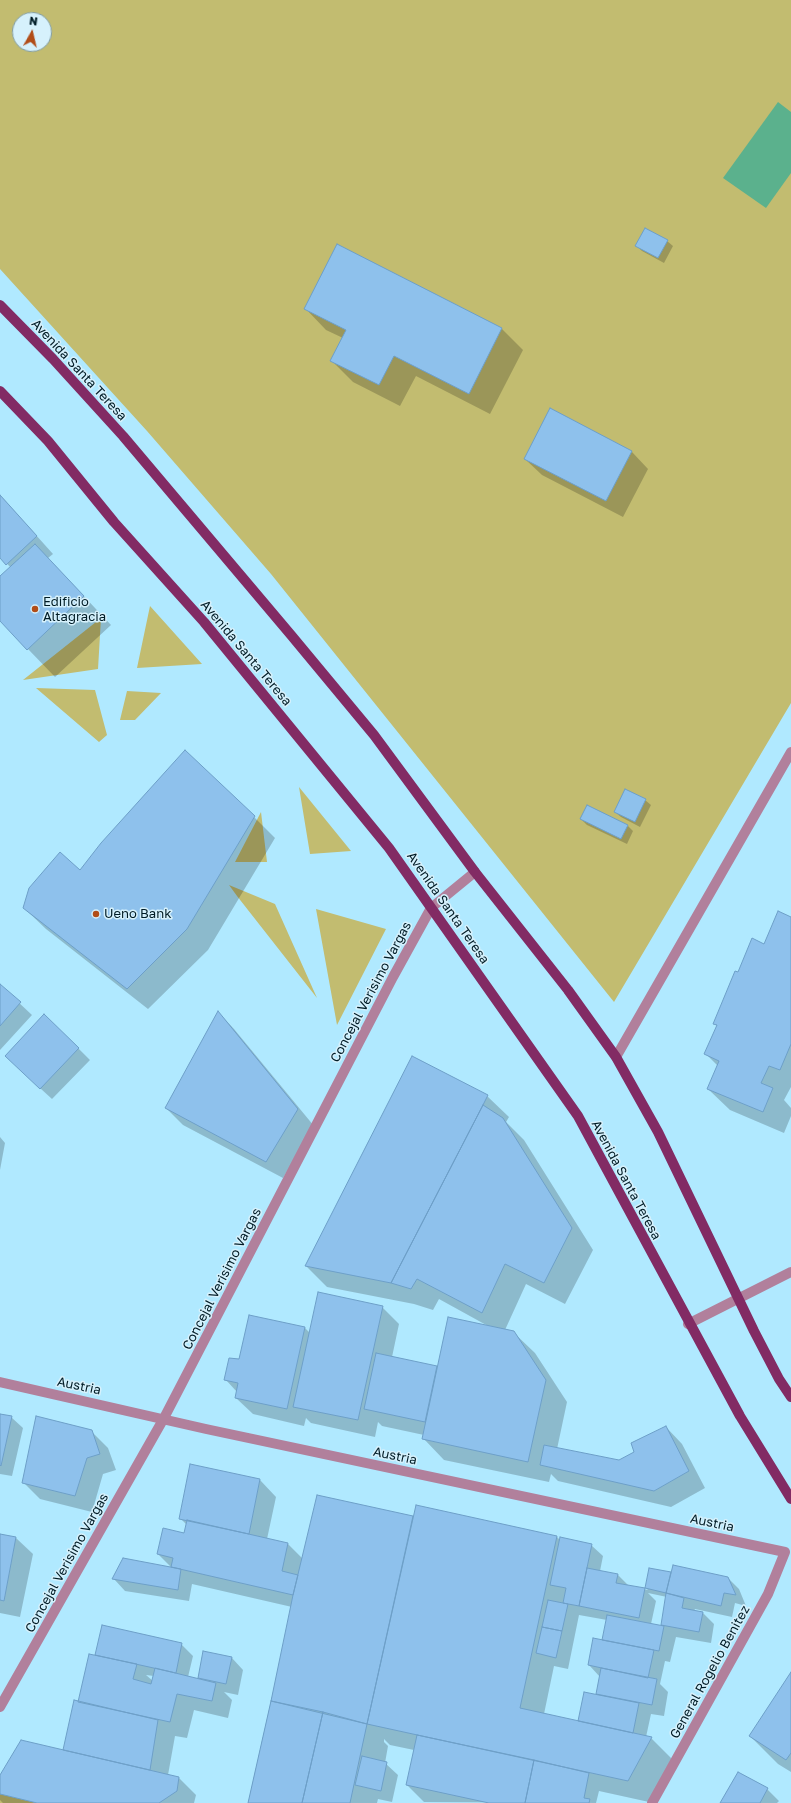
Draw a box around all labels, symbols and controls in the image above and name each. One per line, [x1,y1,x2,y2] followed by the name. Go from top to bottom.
[12,12,52,52] north arrow
[29,14,39,28] text: N
[28,316,130,424] street label: Avenida Santa Teresa
[43,594,106,625] place label: Edificio Altagracia
[197,597,295,709] street label: Avenida Santa Teresa
[30,604,40,614] marker: Edificio Altagracia
[403,849,493,967] street label: Avenida Santa Teresa
[104,906,171,922] place label: Ueno Bank
[91,909,101,919] marker: Ueno Bank
[327,919,415,1065] street label: Concejal Verisimo Vargas
[588,1118,664,1242] street label: Avenida Santa Teresa
[179,1206,265,1352] street label: Concejal Verisimo Vargas
[56,1374,102,1398] street label: Austria
[372,1444,418,1468] street label: Austria
[22,1491,112,1635] street label: Concejal Verisimo Vargas
[689,1511,735,1535] street label: Austria
[667,1603,753,1741] street label: General Rogelio Benitez

